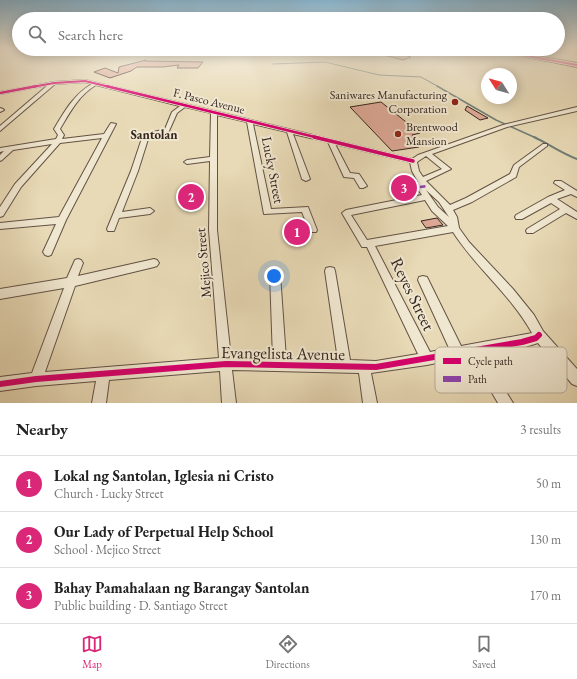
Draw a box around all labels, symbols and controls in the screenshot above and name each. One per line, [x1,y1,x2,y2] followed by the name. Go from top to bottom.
[12,12,565,56] search box
[26,23,48,45] icon: search
[58,25,123,44] text: Search here
[481,68,517,104] north arrow
[171,84,247,118] street label: F. Pasco Avenue
[330,87,448,117] place label: Saniwares Manufacturing Corporation
[450,97,460,107] marker: Saniwares Manufacturing Corporation
[406,119,459,149] place label: Brentwood Mansion
[130,126,178,143] district label: Santolan
[393,129,403,139] marker: Brentwood Mansion
[258,135,288,205] street label: Lucky Street
[391,173,417,203] pin: 3
[178,182,204,212] pin: 2
[284,217,310,247] pin: 1
[191,227,215,299] street label: Mejico Street
[386,254,440,335] street label: Reyes Street
[264,266,284,286] your location
[221,341,346,365] street label: Evangelista Avenue
[435,347,567,393] legend
[468,354,513,368] text: Cycle path
[468,372,487,386] text: Path
[16,418,68,440] text: Nearby
[520,421,561,438] text: 3 results
[54,466,274,485] text: Lokal ng Santolan, Iglesia ni Cristo
[26,475,32,492] text: 1
[536,475,561,492] text: 50 m
[54,485,164,502] text: Church · Lucky Street
[54,522,274,541] text: Our Lady of Perpetual Help School
[26,531,32,548] text: 2
[530,531,561,548] text: 130 m
[54,541,161,558] text: School · Mejico Street
[54,578,309,597] text: Bahay Pamahalaan ng Barangay Santolan
[26,587,32,604] text: 3
[530,587,561,604] text: 170 m
[54,597,227,614] text: Public building · D. Santiago Street
[81,633,103,671] tab: Map
[266,633,310,671] tab: Directions
[472,633,496,671] tab: Saved

